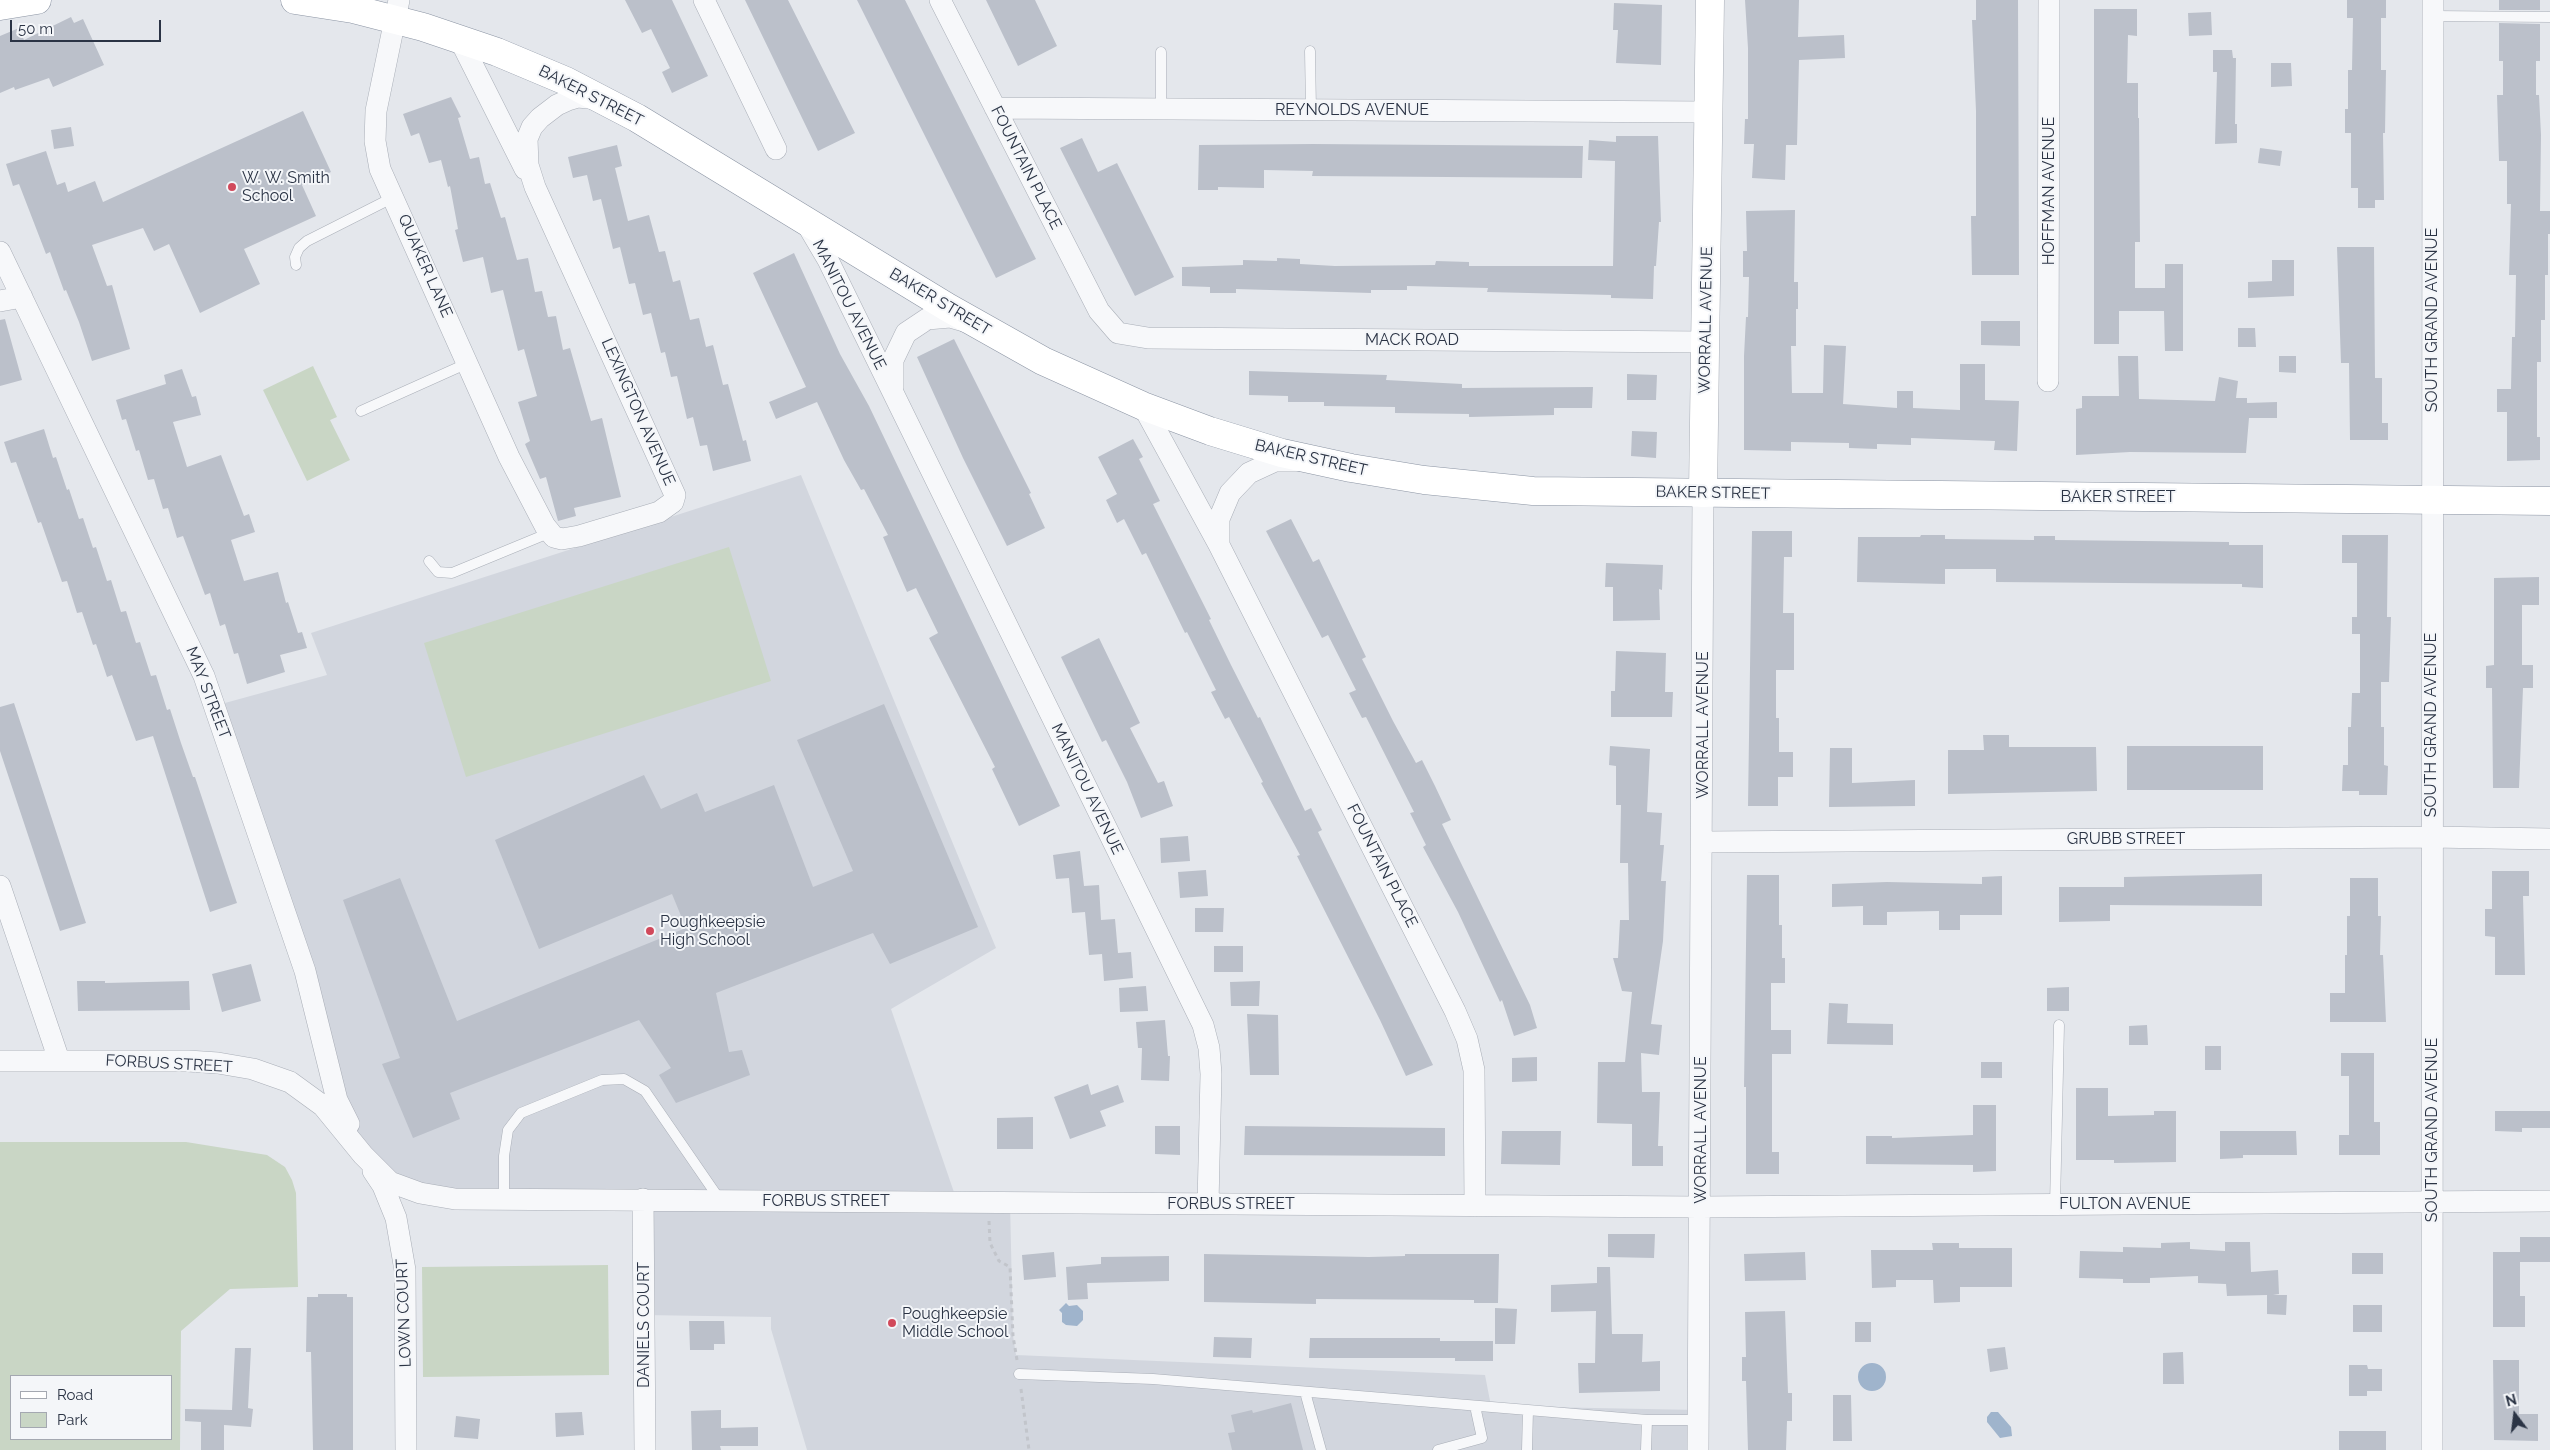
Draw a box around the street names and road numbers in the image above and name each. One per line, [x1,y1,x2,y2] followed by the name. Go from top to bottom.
[535,61,647,131] street label: BAKER STREET
[1275,100,1429,120] street label: REYNOLDS AVENUE
[987,103,1065,233] street label: FOUNTAIN PLACE
[2039,117,2059,265] street label: HOFFMAN AVENUE
[394,211,456,321] street label: QUAKER LANE
[2422,228,2442,412] street label: SOUTH GRAND AVENUE
[808,237,890,373] street label: MANITOU AVENUE
[1695,246,1717,394] street label: WORRALL AVENUE
[886,264,994,340] street label: BAKER STREET
[1365,330,1459,350] street label: MACK ROAD
[597,335,679,489] street label: LEXINGTON AVENUE
[1253,436,1369,480] street label: BAKER STREET
[1655,482,1771,504] street label: BAKER STREET
[2061,487,2175,507] street label: BAKER STREET
[2421,633,2441,817] street label: SOUTH GRAND AVENUE
[182,644,234,742] street label: MAY STREET
[1693,651,1713,799] street label: WORRALL AVENUE
[1047,720,1127,858] street label: MANITOU AVENUE
[1343,801,1421,931] street label: FOUNTAIN PLACE
[2067,829,2185,849] street label: GRUBB STREET
[2422,1038,2442,1222] street label: SOUTH GRAND AVENUE
[105,1051,233,1077] street label: FORBUS STREET
[1691,1056,1711,1204] street label: WORRALL AVENUE
[762,1191,890,1211] street label: FORBUS STREET
[1167,1194,1295,1214] street label: FORBUS STREET
[2059,1194,2191,1214] street label: FULTON AVENUE
[393,1258,415,1368] street label: LOWN COURT
[634,1262,654,1388] street label: DANIELS COURT

